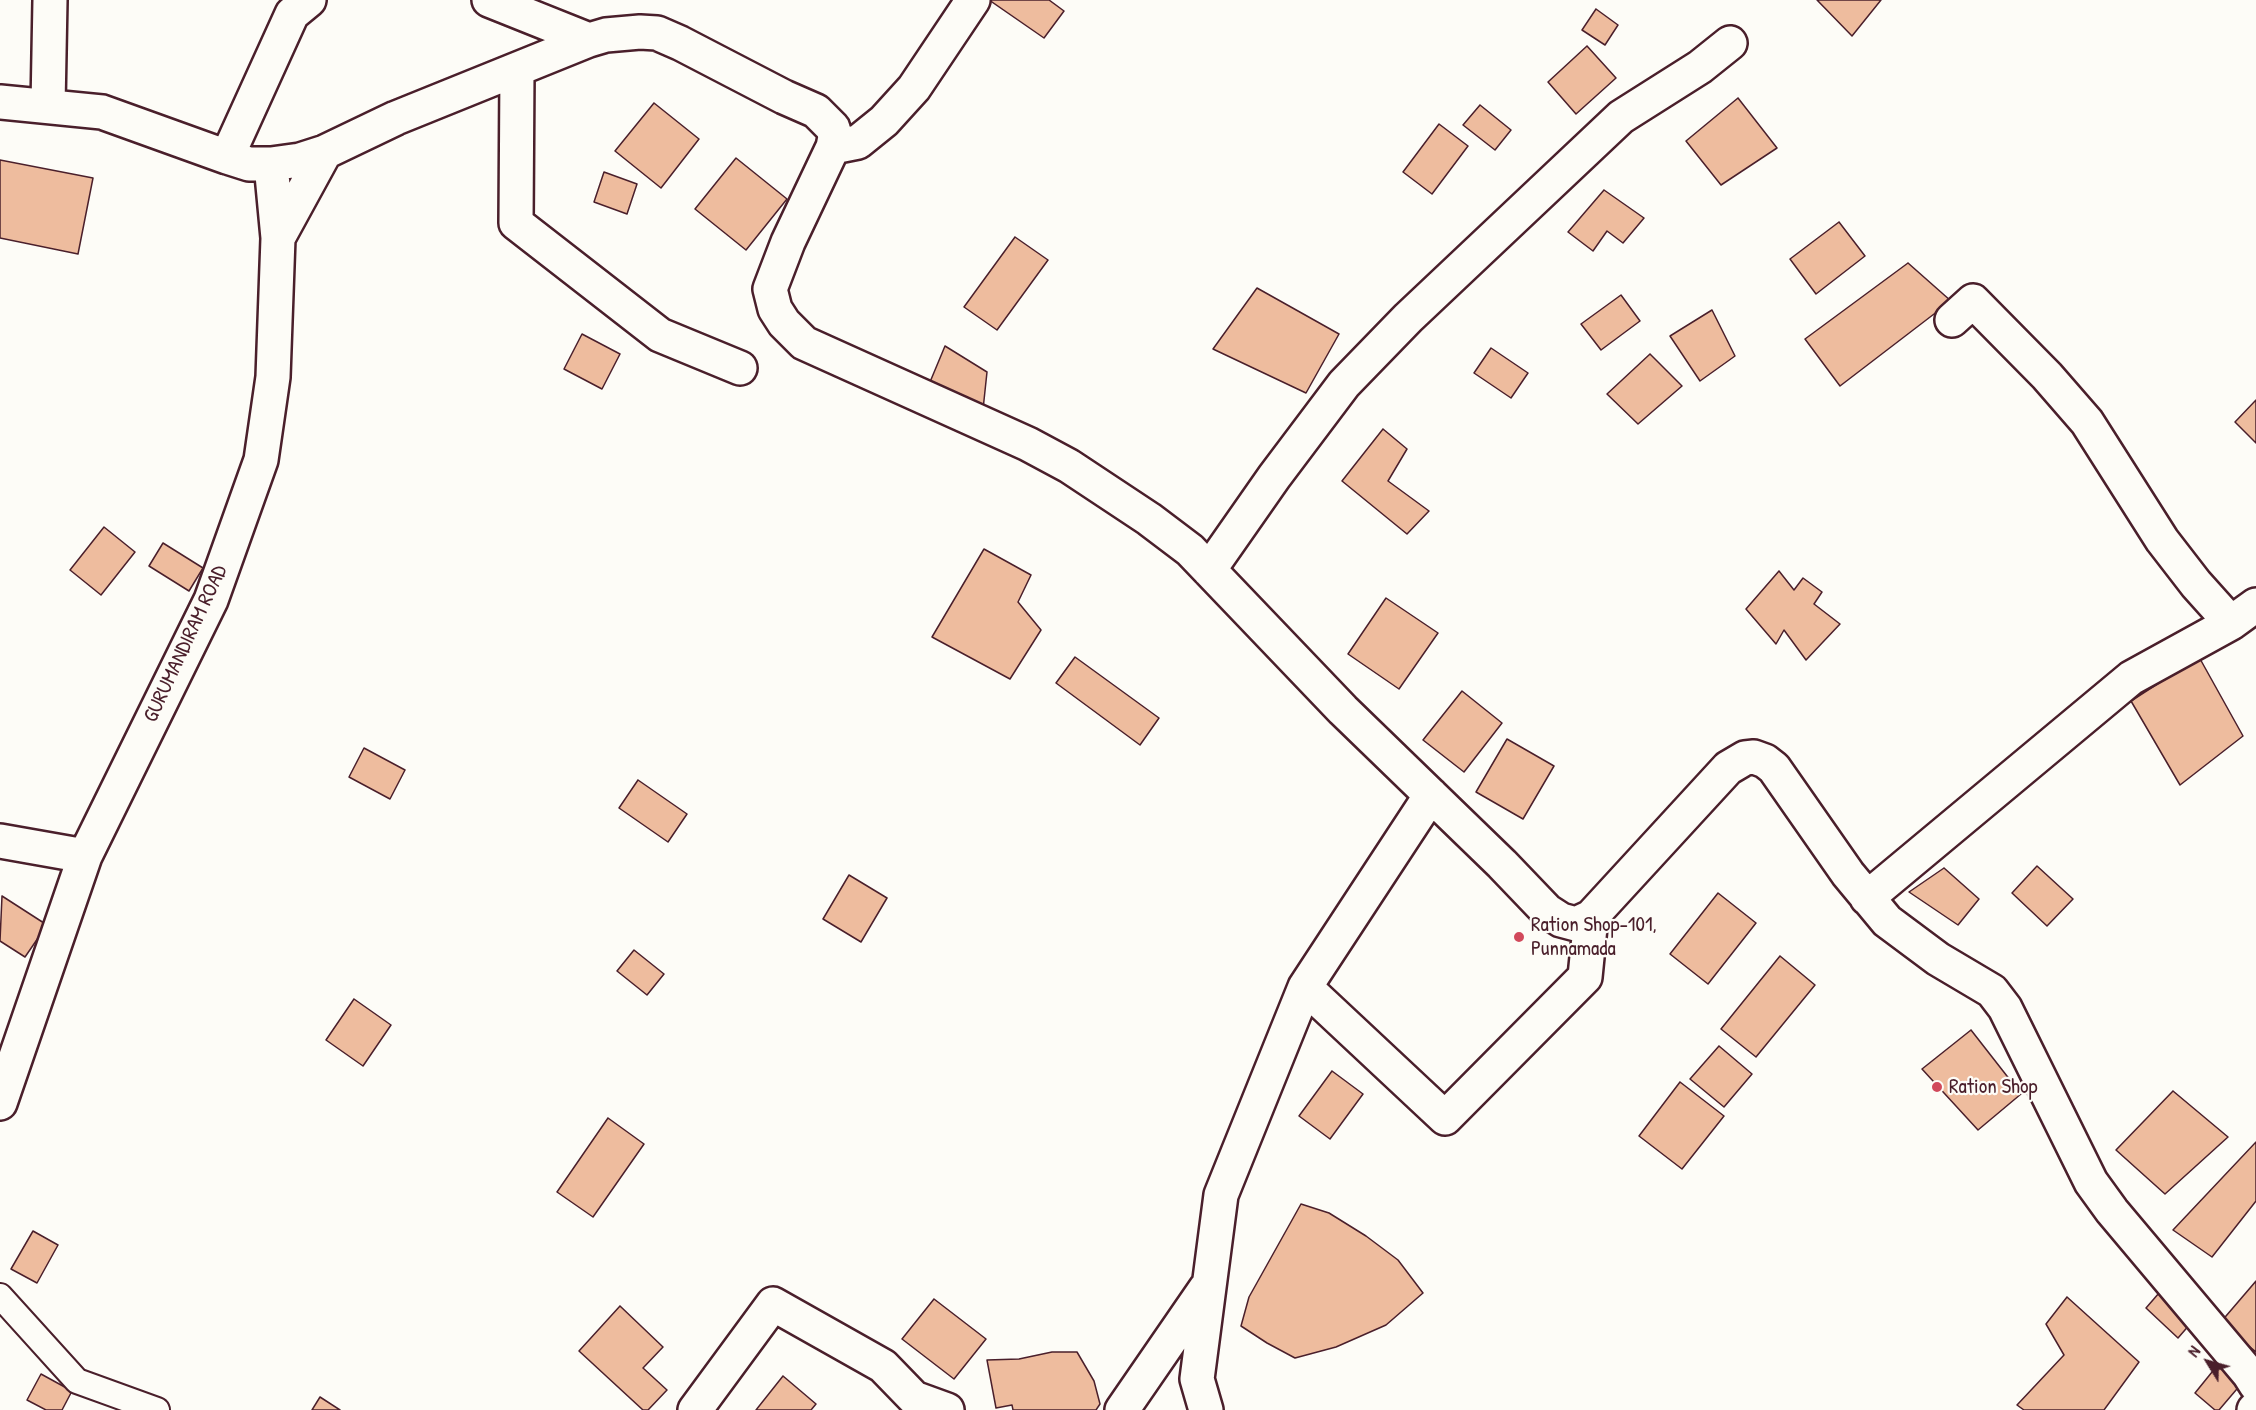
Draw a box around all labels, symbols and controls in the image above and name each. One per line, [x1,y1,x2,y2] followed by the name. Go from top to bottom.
[139,562,233,726] street label: GURUMANDIRAM ROAD
[1531,912,1657,962] place label: Ration Shop-101, Punnamada
[1512,930,1526,944] marker: Ration Shop-101, Punnamada
[1949,1074,2037,1100] place label: Ration Shop
[1930,1080,1944,1094] marker: Ration Shop
[2178,1332,2238,1392] north arrow
[2182,1341,2205,1361] text: N

